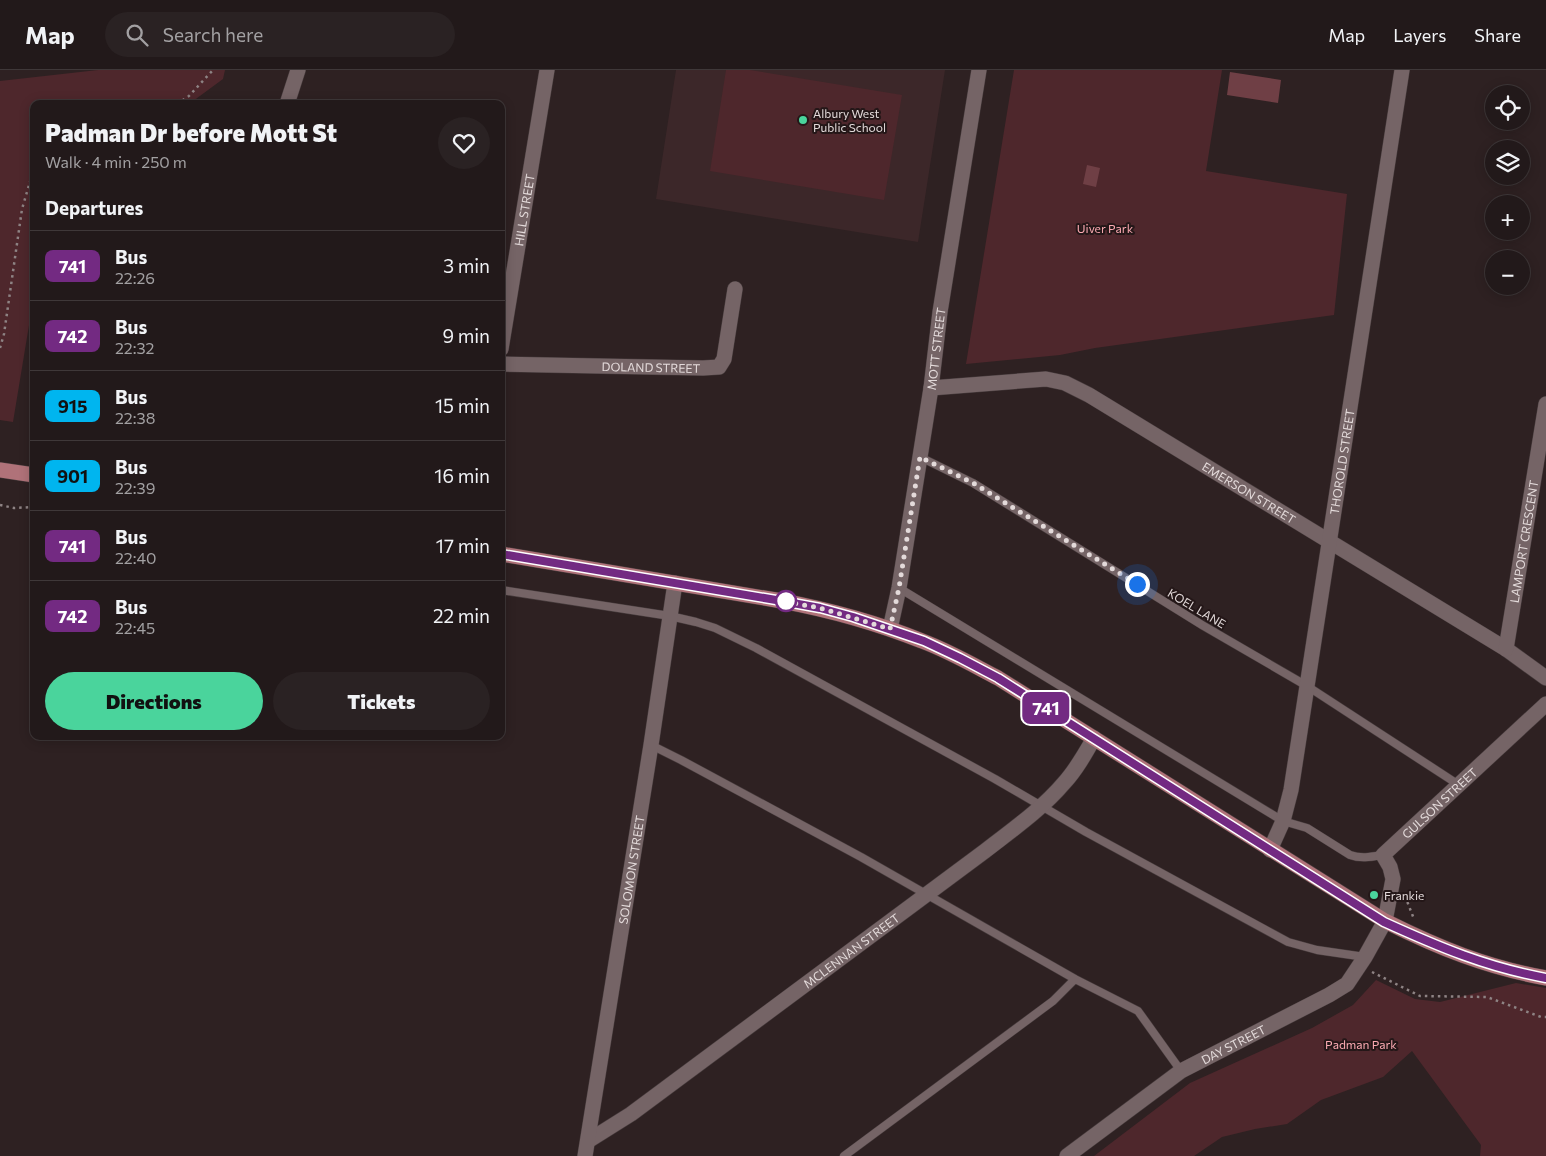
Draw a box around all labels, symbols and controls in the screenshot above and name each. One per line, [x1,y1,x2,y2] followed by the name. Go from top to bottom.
[105,12,455,57] search box
[25,20,75,49] text: Map
[123,21,151,49] icon: search
[163,23,263,46] text: Search here
[1328,24,1365,46] text: Map
[1393,24,1446,46] text: Layers
[1474,24,1521,46] text: Share
[1485,85,1530,295] map controls
[1485,85,1530,130] button: locate
[813,106,886,134] place label: Albury West Public School
[797,114,809,126] marker: Albury West Public School
[438,117,490,169] button: heart
[45,118,337,147] text: Padman Dr before Mott St
[1485,140,1530,185] button: layers
[45,152,187,171] text: Walk · 4 min · 250 m
[511,172,537,247] street label: HILL STREET
[1485,195,1530,240] button: +
[45,196,143,219] text: Departures
[1077,221,1134,235] park label: Uiver Park
[115,245,147,268] text: Bus
[1485,250,1530,295] button: −
[443,254,490,277] text: 3 min
[59,255,86,277] text: 741
[115,268,155,287] text: 22:26
[924,306,948,391] street label: MOTT STREET
[115,315,147,338] text: Bus
[442,324,490,347] text: 9 min
[58,325,87,347] text: 742
[115,338,154,357] text: 22:32
[602,359,701,375] street label: DOLAND STREET
[115,385,147,408] text: Bus
[435,394,490,417] text: 15 min
[58,395,87,417] text: 915
[115,408,155,427] text: 22:38
[1327,408,1357,516] street label: THOROLD STREET
[115,455,147,478] text: Bus
[1200,459,1298,526] street label: EMERSON STREET
[434,464,490,487] text: 16 min
[57,465,88,487] text: 901
[115,478,155,497] text: 22:39
[1507,479,1541,604] street label: LAMPORT CRESCENT
[115,525,147,548] text: Bus
[436,534,490,557] text: 17 min
[59,535,86,557] text: 741
[115,548,157,567] text: 22:40
[1125,572,1150,597] your location
[1166,585,1228,631] street label: KOEL LANE
[775,590,797,612] unlabelled marker
[115,595,147,618] text: Bus
[433,604,490,627] text: 22 min
[58,605,87,627] text: 742
[115,618,155,637] text: 22:45
[45,672,263,730] button: Directions
[273,672,490,730] button: Tickets
[1017,692,1075,724] line badge: 741
[1032,697,1060,719] text: 741
[1399,764,1480,841] street label: GULSON STREET
[615,814,647,925] street label: SOLOMON STREET
[1384,888,1424,902] place label: Frankie
[1368,889,1380,901] marker: Frankie
[800,910,902,991] street label: MCLENNAN STREET
[1199,1022,1268,1066] street label: DAY STREET
[1325,1037,1397,1051] park label: Padman Park

